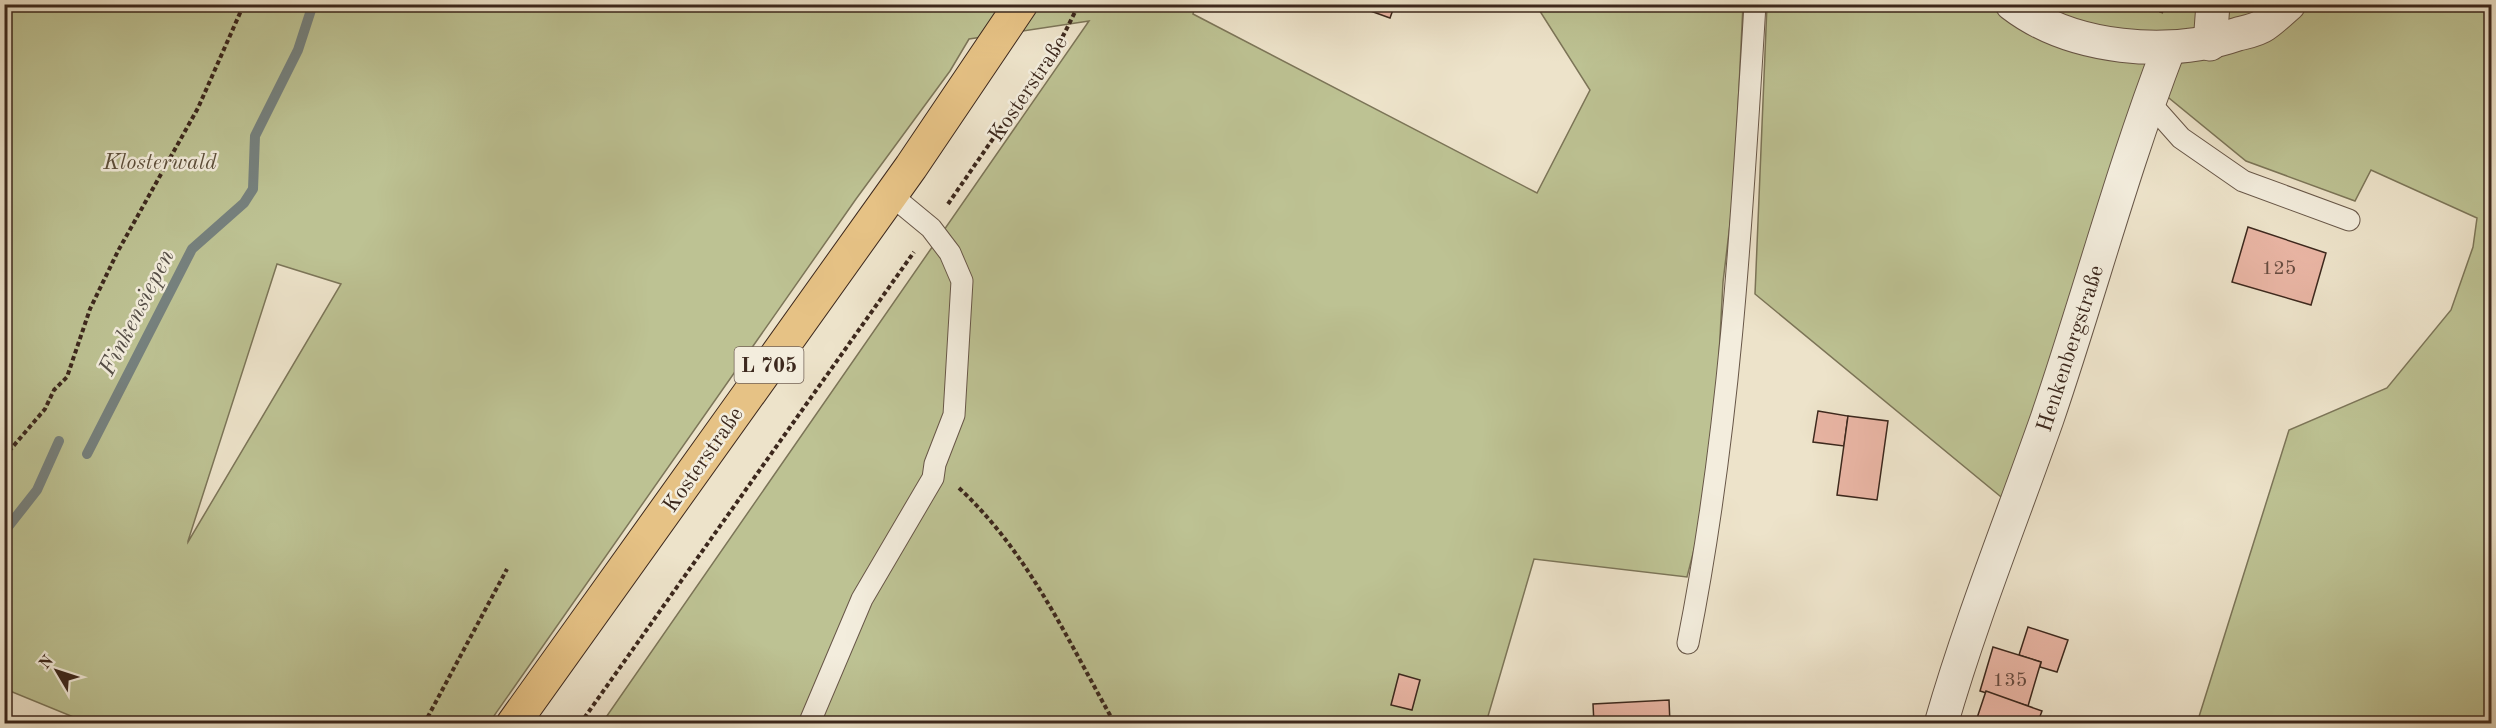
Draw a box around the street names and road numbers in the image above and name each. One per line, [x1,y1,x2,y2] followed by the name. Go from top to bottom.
[985,32,1072,146] street label: Kosterstraße
[2034,263,2108,435] street label: Henkenbergstraße
[734,347,804,383] road number: L 705
[659,404,748,517] street label: Kosterstraße

